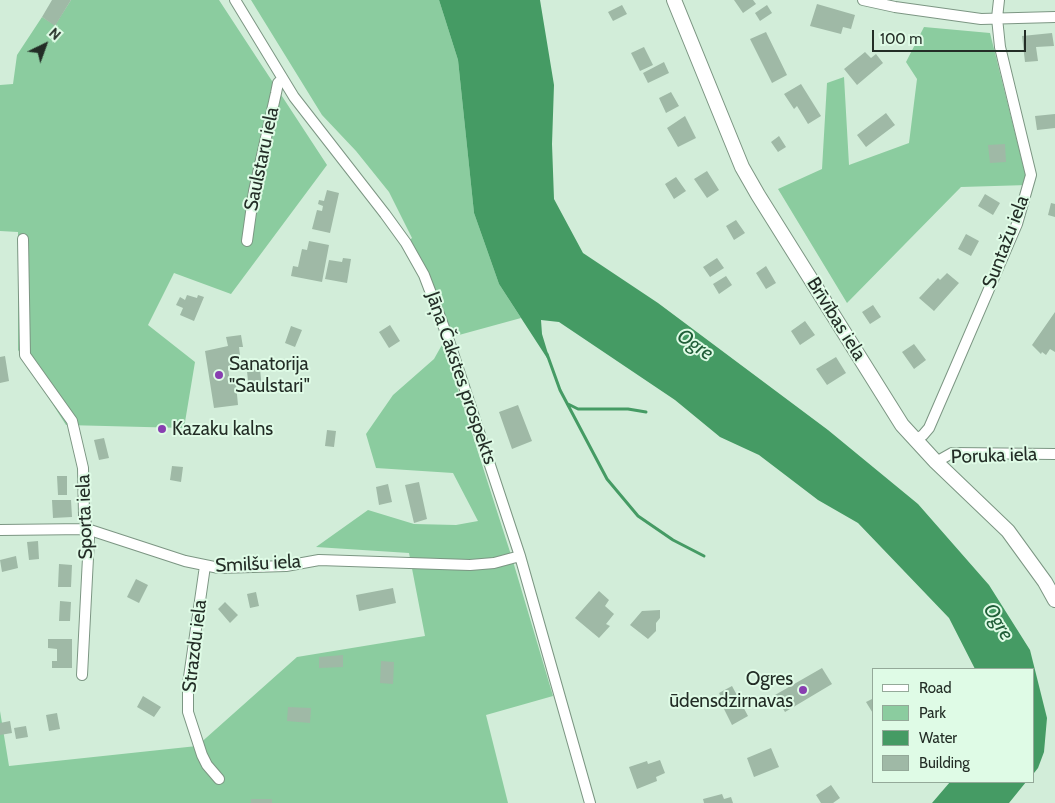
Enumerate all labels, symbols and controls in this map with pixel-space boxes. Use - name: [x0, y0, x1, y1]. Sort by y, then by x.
- north arrow: [20, 20, 70, 70]
- scale bar: [875, 20, 1029, 52]
- text: N: [45, 24, 65, 44]
- text: 100 m: [880, 30, 922, 48]
- street label: Saulstaru iela: [240, 105, 284, 213]
- street label: Suntažu iela: [978, 192, 1034, 292]
- street label: Brīvības iela: [801, 273, 871, 365]
- street label: Jāņa Čakstes prospekts: [421, 289, 501, 467]
- water label: Ogre: [672, 324, 718, 366]
- place label: Sanatorija "Saulstari": [229, 353, 310, 397]
- marker: Sanatorija "Saulstari": [213, 369, 225, 381]
- place label: Kazaku kalns: [172, 418, 273, 440]
- marker: Kazaku kalns: [156, 423, 168, 435]
- street label: Poruka iela: [951, 443, 1037, 469]
- street label: Sporta iela: [72, 474, 98, 560]
- street label: Smilšu iela: [215, 550, 301, 578]
- street label: Strazdu iela: [178, 598, 212, 694]
- water label: Ogre: [978, 599, 1018, 645]
- place label: Ogres ūdensdzirnavas: [669, 668, 793, 712]
- legend: [872, 668, 1035, 783]
- text: Road: [919, 679, 952, 697]
- marker: Ogres ūdensdzirnavas: [797, 684, 809, 696]
- text: Park: [919, 704, 946, 722]
- text: Water: [919, 729, 957, 747]
- text: Building: [919, 754, 970, 772]

